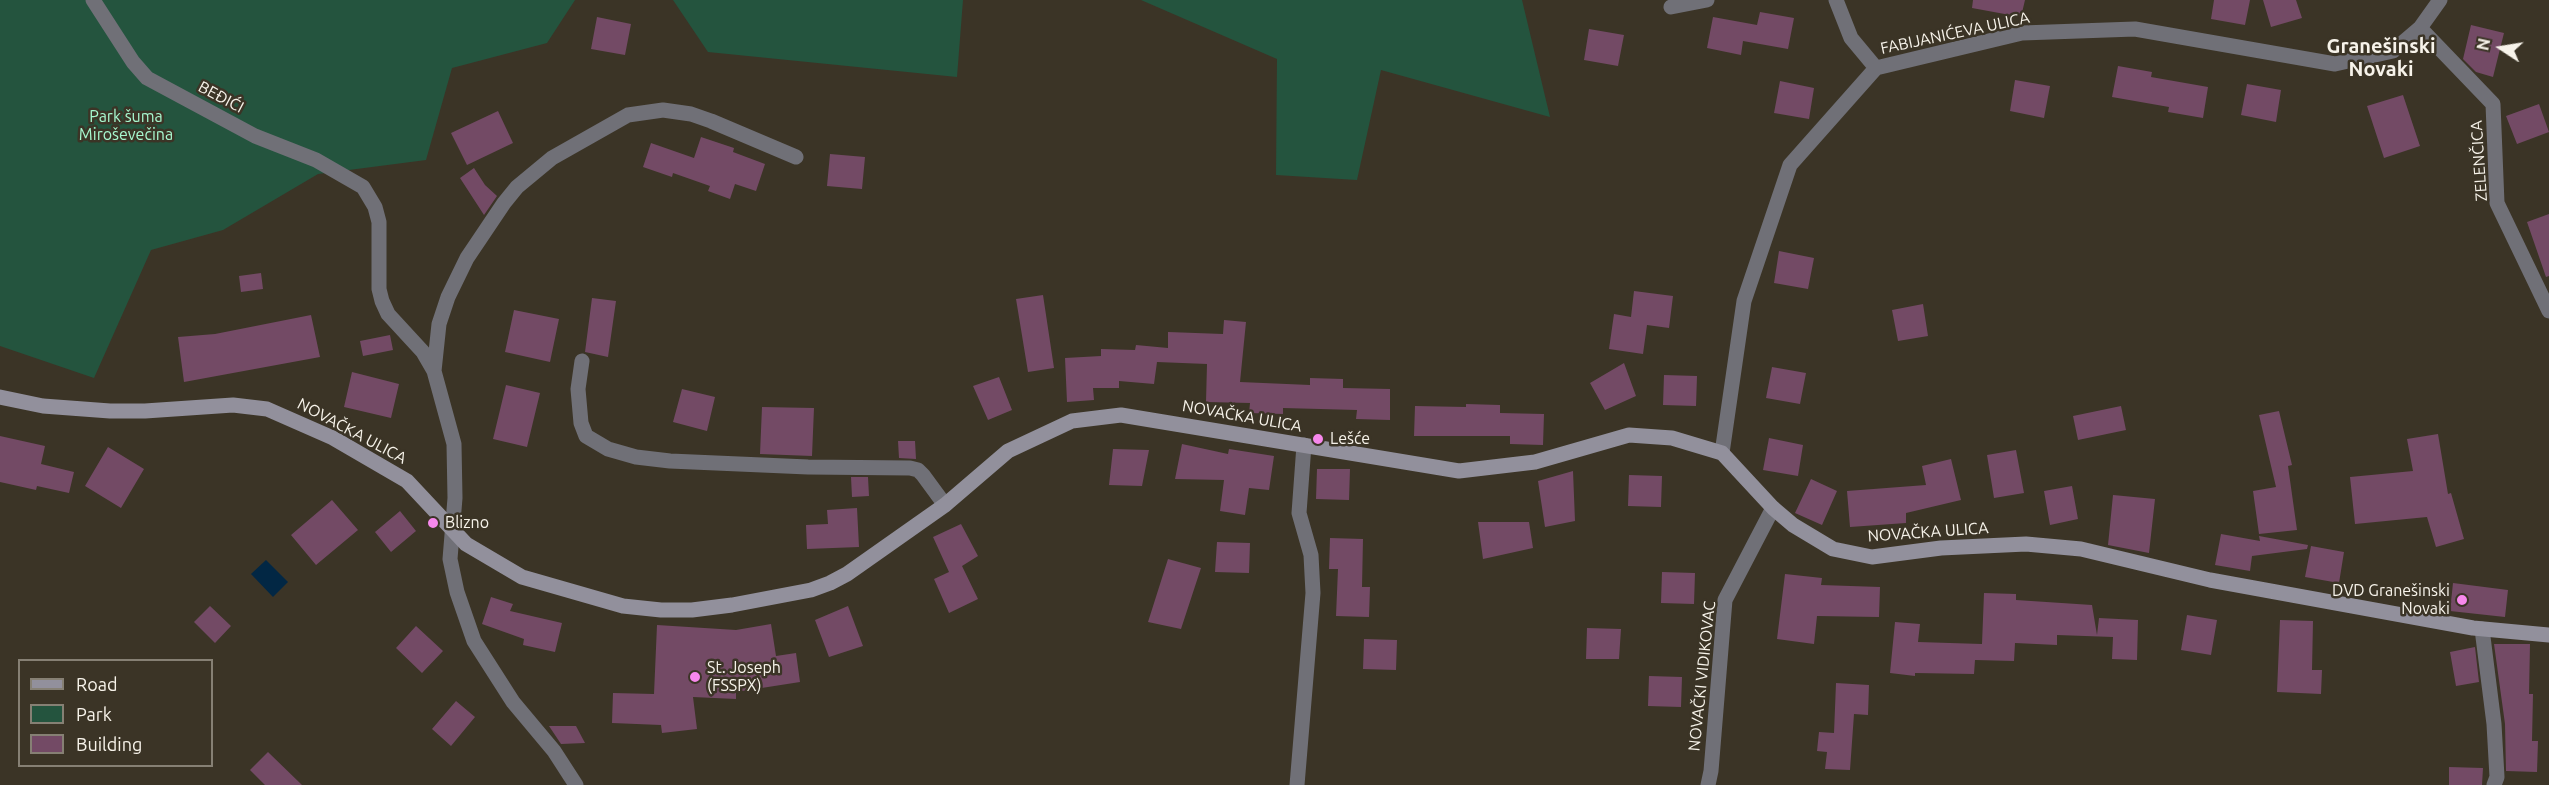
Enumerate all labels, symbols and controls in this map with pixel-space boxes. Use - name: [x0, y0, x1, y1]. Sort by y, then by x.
- street label: FABIJANIĆEVA ULICA: [1879, 8, 2031, 58]
- north arrow: [2471, 18, 2531, 78]
- district label: Granešinski Novaki: [2327, 34, 2435, 81]
- text: N: [2473, 37, 2493, 52]
- street label: BEĐIĆI: [195, 77, 247, 117]
- park label: Park šuma Miroševečina: [79, 107, 173, 145]
- street label: ZELENČICA: [2467, 120, 2491, 202]
- street label: NOVAČKA ULICA: [294, 394, 410, 468]
- street label: NOVAČKA ULICA: [1181, 396, 1303, 436]
- place label: Lešće: [1330, 429, 1370, 449]
- marker: Lešće: [1311, 432, 1325, 446]
- place label: Blizno: [445, 513, 489, 533]
- marker: Blizno: [426, 516, 440, 530]
- street label: NOVAČKA ULICA: [1867, 518, 1989, 546]
- place label: DVD Granešinski Novaki: [2332, 581, 2450, 619]
- marker: DVD Granešinski Novaki: [2455, 593, 2469, 607]
- street label: NOVAČKI VIDIKOVAC: [1685, 600, 1719, 752]
- place label: St. Joseph (FSSPX): [707, 658, 781, 696]
- legend: [18, 659, 213, 767]
- marker: St. Joseph (FSSPX): [688, 670, 702, 684]
- text: Road: [76, 674, 118, 694]
- text: Park: [76, 704, 112, 724]
- text: Building: [76, 734, 142, 754]

